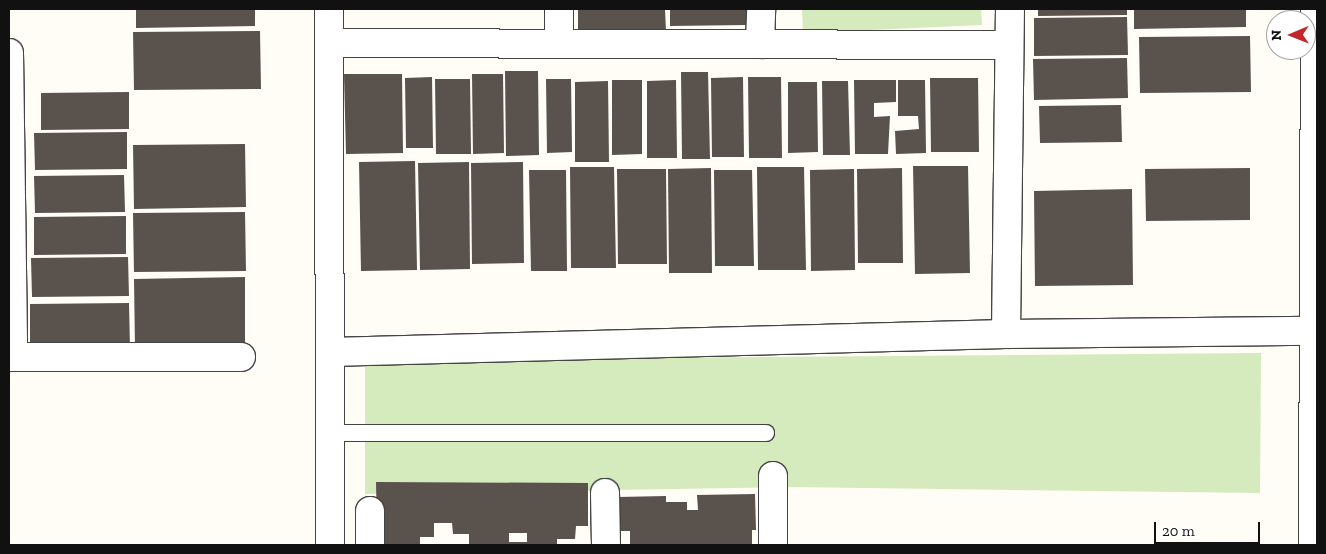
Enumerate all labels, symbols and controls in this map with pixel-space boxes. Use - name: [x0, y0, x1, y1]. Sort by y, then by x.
- north arrow: [1266, 10, 1316, 60]
- text: N: [1268, 30, 1285, 41]
- scale bar: [1156, 512, 1262, 544]
- text: 20 m: [1162, 522, 1195, 540]

